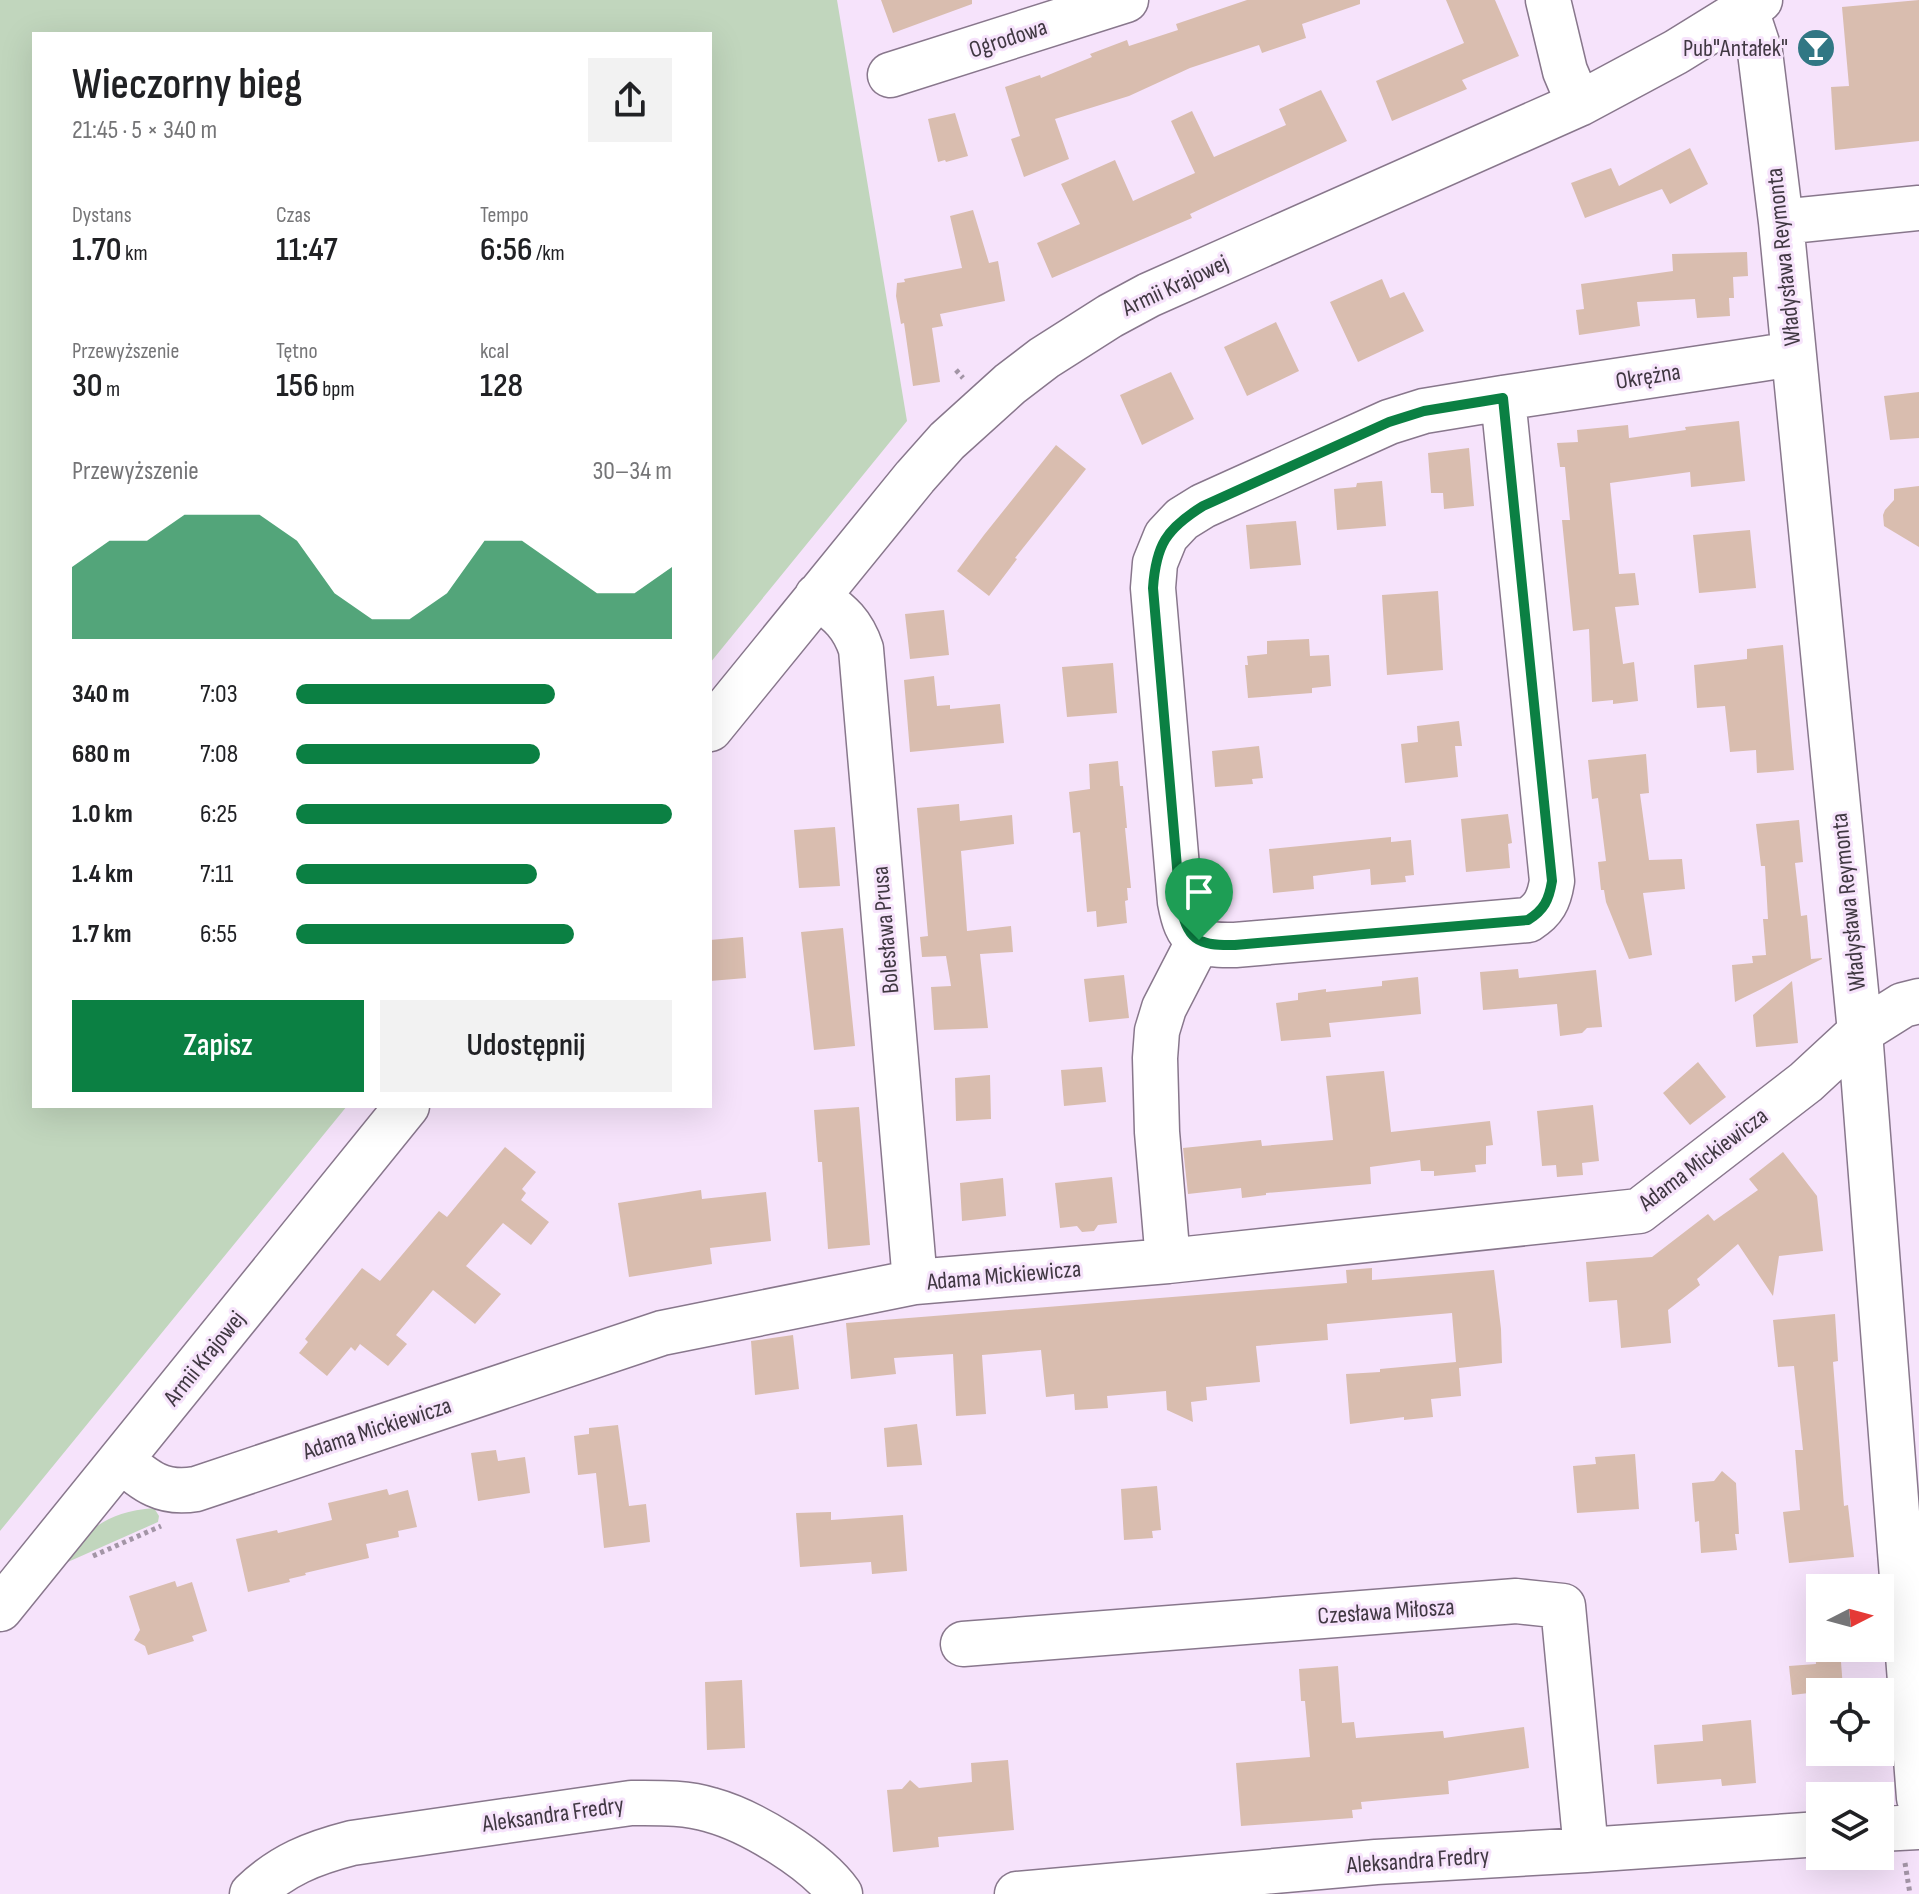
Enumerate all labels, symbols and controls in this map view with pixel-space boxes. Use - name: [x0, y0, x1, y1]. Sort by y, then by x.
- street label: Ogrodowa: [966, 12, 1051, 65]
- bar icon: Pub"Antałek": [1795, 27, 1837, 69]
- place label: Pub"Antałek": [1683, 34, 1788, 63]
- text: Wieczorny bieg: [72, 58, 302, 111]
- button: share: [588, 58, 672, 142]
- text: 21:45 · 5 × 340 m: [72, 115, 217, 146]
- street label: Władysława Reymonta: [1760, 166, 1807, 347]
- text: Dystans: [72, 202, 132, 229]
- text: Czas: [276, 202, 311, 229]
- text: Tempo: [480, 202, 529, 229]
- text: 1.70: [72, 229, 122, 270]
- text: 11:47: [276, 229, 338, 270]
- text: 6:56: [480, 229, 533, 270]
- text: km: [122, 240, 148, 267]
- text: /km: [533, 240, 565, 267]
- street label: Armii Krajowej: [1117, 248, 1233, 323]
- text: Przewyższenie: [72, 338, 179, 365]
- text: Tętno: [276, 338, 318, 365]
- text: kcal: [480, 338, 509, 365]
- street label: Okrężna: [1614, 357, 1683, 396]
- text: 30: [72, 365, 103, 406]
- text: 156: [276, 365, 319, 406]
- text: 128: [480, 365, 523, 406]
- text: m: [103, 376, 120, 403]
- text: bpm: [319, 376, 355, 403]
- text: Przewyższenie: [72, 456, 199, 487]
- text: 30–34 m: [592, 456, 672, 487]
- text: 340 m: [72, 679, 129, 710]
- text: 7:03: [200, 679, 238, 710]
- text: 680 m: [72, 739, 130, 770]
- text: 7:08: [200, 739, 238, 770]
- text: 1.0 km: [72, 799, 133, 830]
- text: 6:25: [200, 799, 237, 830]
- street label: Władysława Reymonta: [1825, 811, 1872, 992]
- pin: [1165, 858, 1233, 940]
- text: 1.4 km: [72, 859, 133, 890]
- text: 7:11: [200, 859, 233, 890]
- street label: Bolesława Prusa: [865, 865, 906, 995]
- icon: arrive: [1177, 870, 1221, 914]
- text: 1.7 km: [72, 919, 131, 950]
- text: 6:55: [200, 919, 237, 950]
- button: Zapisz: [72, 1000, 364, 1092]
- button: Udostępnij: [380, 1000, 672, 1092]
- street label: Adama Mickiewicza: [1632, 1101, 1774, 1218]
- street label: Adama Mickiewicza: [925, 1254, 1082, 1297]
- street label: Armii Krajowej: [157, 1305, 251, 1412]
- street label: Adama Mickiewicza: [298, 1391, 455, 1466]
- north arrow: [1806, 1574, 1894, 1662]
- map controls: [1806, 1574, 1894, 1870]
- street label: Czesława Miłosza: [1317, 1592, 1456, 1631]
- button: locate: [1806, 1678, 1894, 1766]
- button: layers: [1806, 1782, 1894, 1870]
- street label: Aleksandra Fredry: [479, 1790, 626, 1839]
- street label: Aleksandra Fredry: [1345, 1841, 1490, 1880]

